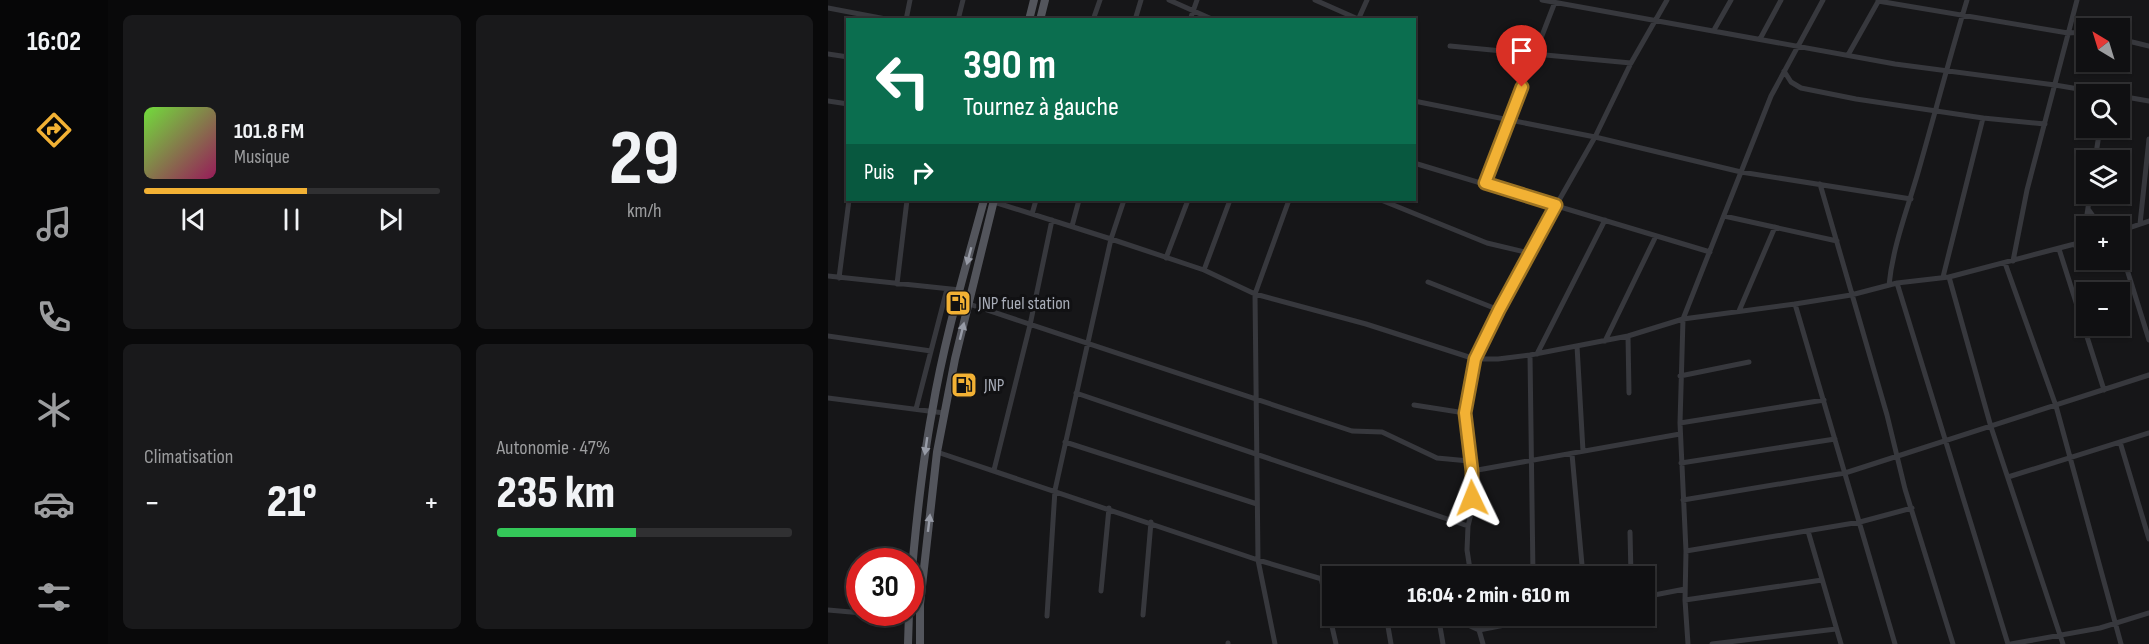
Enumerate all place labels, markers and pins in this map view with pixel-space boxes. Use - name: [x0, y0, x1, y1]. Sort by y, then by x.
- pin: [1496, 25, 1547, 87]
- fuel station icon: JNP fuel station: [943, 288, 973, 318]
- place label: JNP fuel station: [977, 293, 1070, 314]
- fuel station icon: JNP: [949, 370, 979, 400]
- place label: JNP: [983, 375, 1005, 396]

